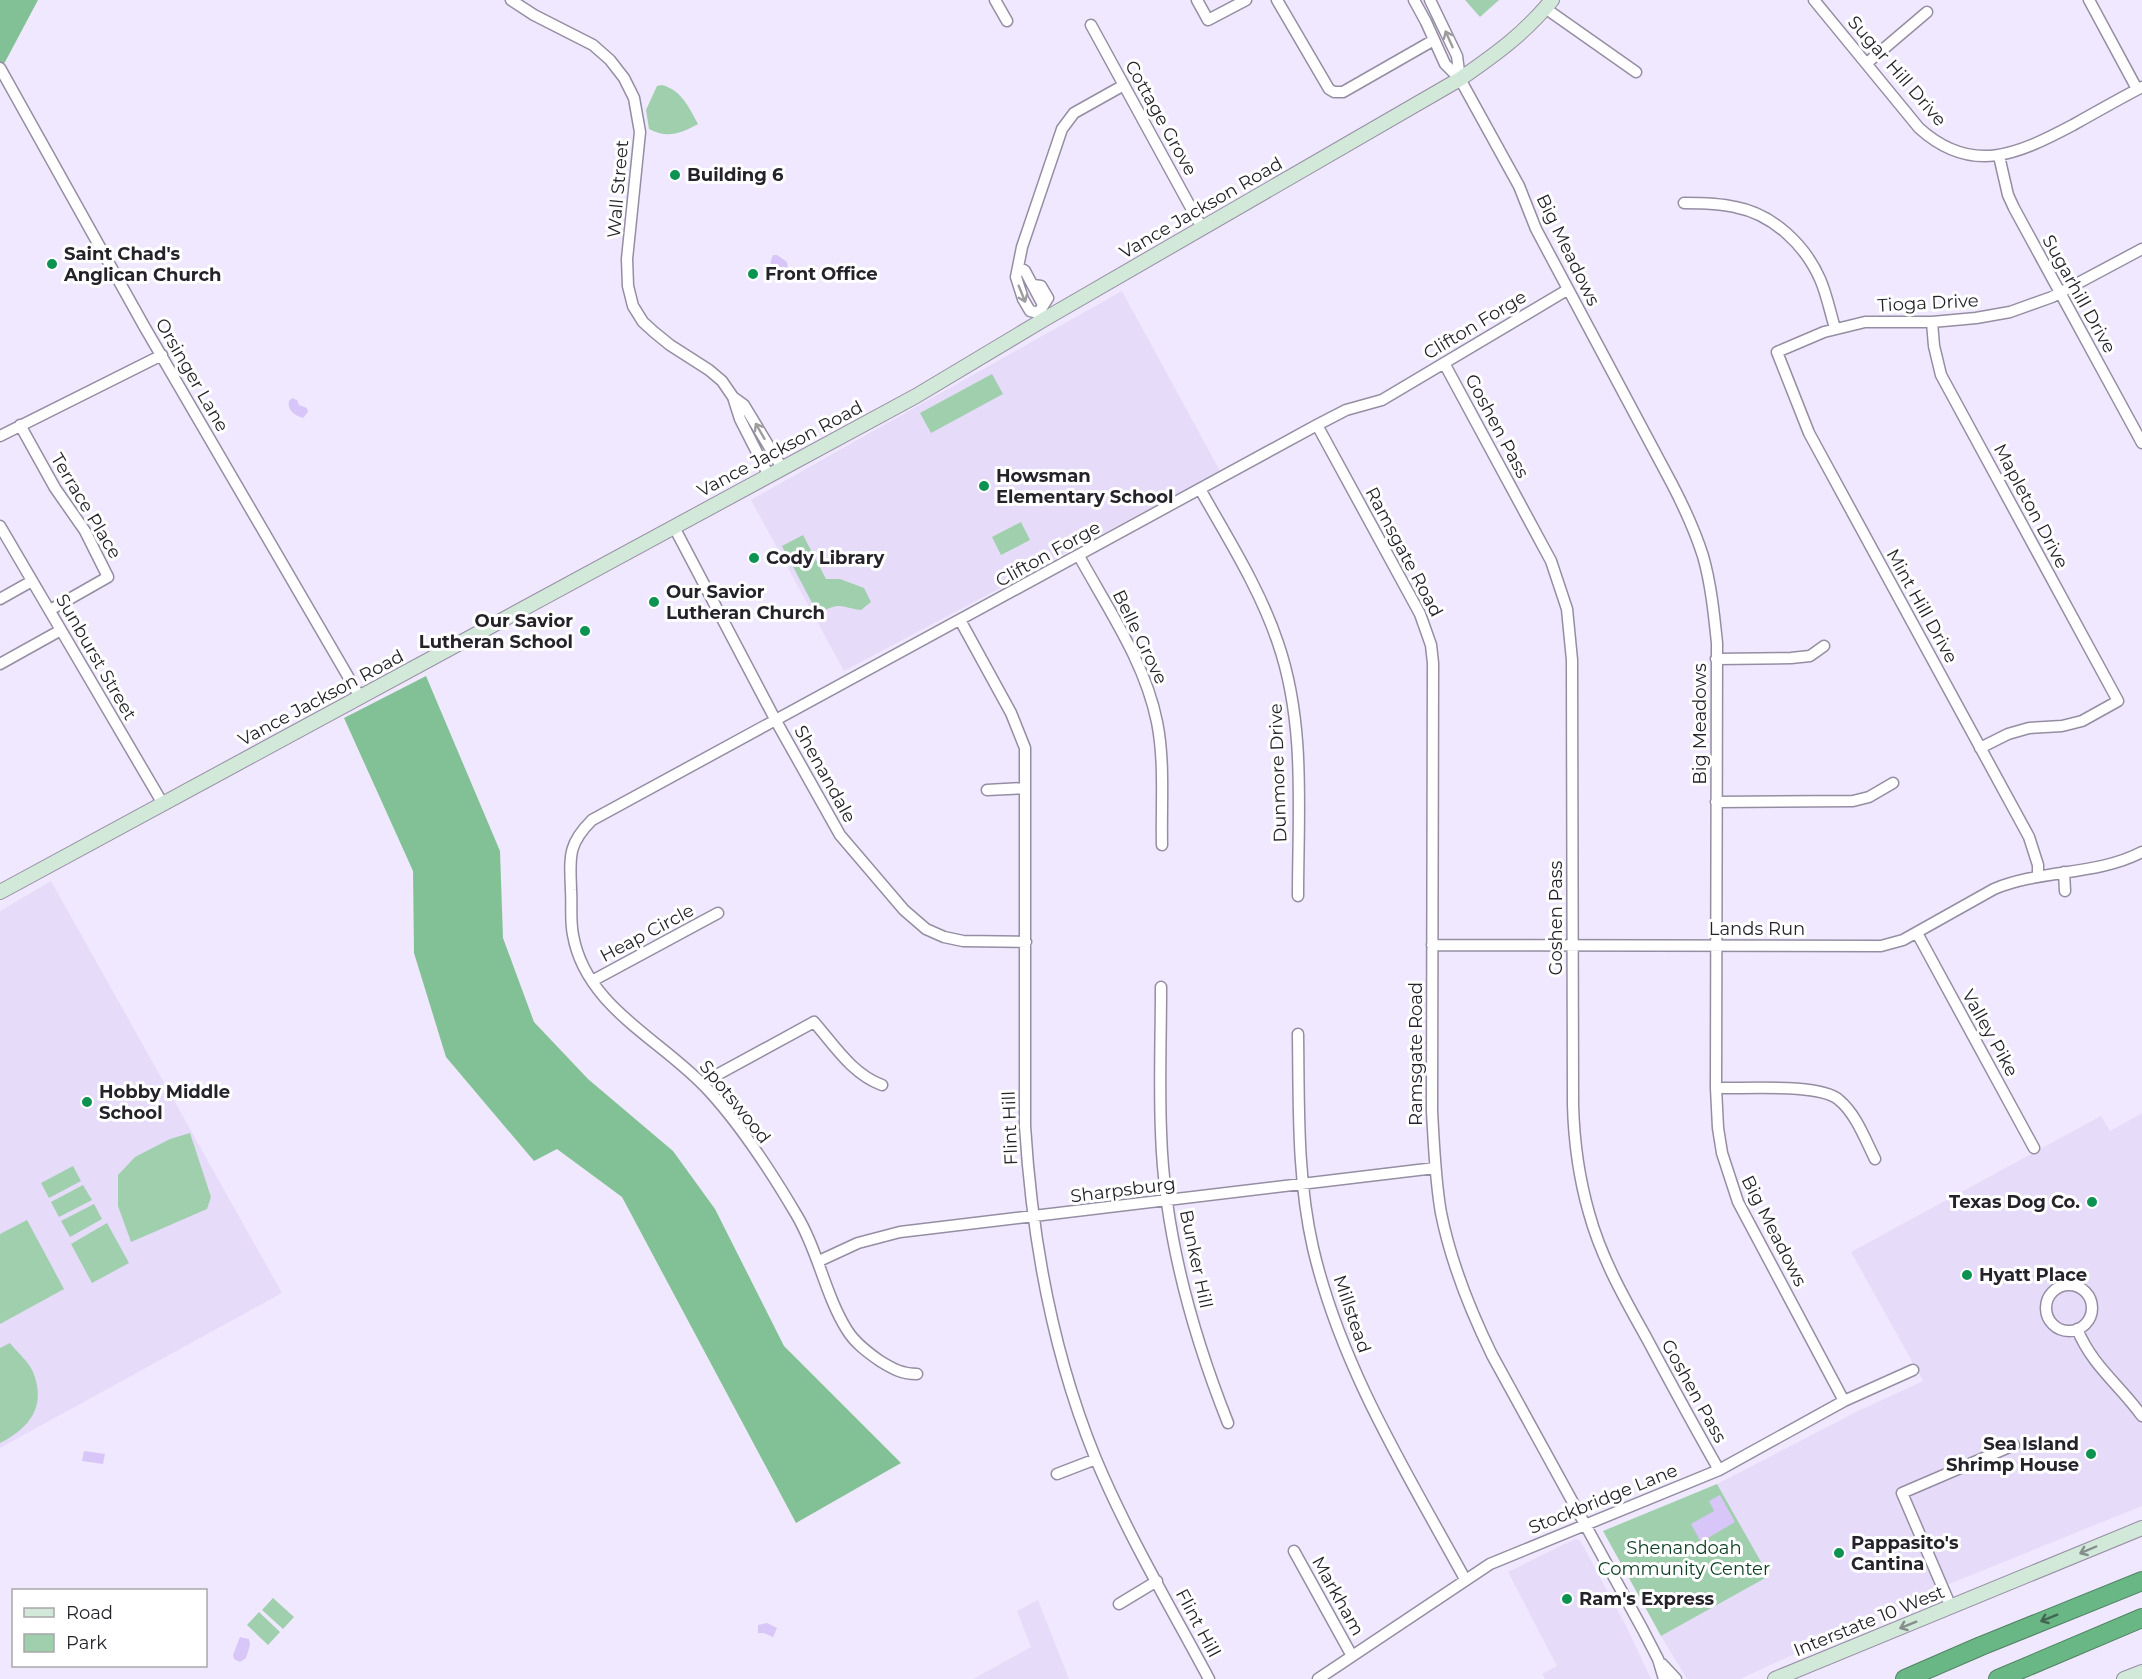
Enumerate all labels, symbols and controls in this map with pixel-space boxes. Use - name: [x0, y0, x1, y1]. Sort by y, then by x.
- street label: Sugar Hill Drive: [1843, 11, 1951, 131]
- one-way arrow: [1443, 30, 1454, 49]
- street label: Cottage Grove: [1120, 56, 1202, 180]
- street label: Wall Street: [603, 139, 633, 239]
- street label: Vance Jackson Road: [1116, 152, 1286, 264]
- place label: Building 6: [687, 164, 784, 186]
- marker: Building 6: [668, 168, 682, 182]
- street label: Big Meadows: [1531, 191, 1605, 310]
- street label: Sugarhill Drive: [2037, 231, 2121, 357]
- place label: Saint Chad's Anglican Church: [63, 243, 221, 286]
- marker: Saint Chad's Anglican Church: [45, 257, 59, 271]
- place label: Front Office: [765, 263, 878, 285]
- marker: Front Office: [746, 267, 760, 281]
- one-way arrow: [1017, 284, 1028, 303]
- street label: Clifton Forge: [1420, 286, 1531, 364]
- street label: Tioga Drive: [1877, 289, 1979, 317]
- street label: Orsinger Lane: [151, 314, 233, 436]
- street label: Goshen Pass: [1460, 370, 1534, 482]
- street label: Vance Jackson Road: [694, 396, 866, 502]
- one-way arrow: [754, 422, 765, 440]
- street label: Mapleton Drive: [1989, 440, 2073, 572]
- street label: Terrace Place: [46, 449, 126, 563]
- place label: Howsman Elementary School: [996, 465, 1173, 508]
- marker: Howsman Elementary School: [977, 479, 991, 493]
- street label: Ramsgate Road: [1360, 483, 1448, 621]
- street label: Clifton Forge: [992, 516, 1104, 592]
- street label: Mint Hill Drive: [1882, 545, 1963, 667]
- place label: Cody Library: [766, 547, 884, 569]
- marker: Cody Library: [747, 551, 761, 565]
- place label: Our Savior Lutheran Church: [666, 581, 825, 624]
- street label: Belle Grove: [1108, 586, 1172, 688]
- street label: Sunburst Street: [51, 590, 141, 724]
- marker: Our Savior Lutheran Church: [647, 595, 661, 609]
- place label: Our Savior Lutheran School: [419, 610, 573, 653]
- marker: Our Savior Lutheran School: [578, 624, 592, 638]
- street label: Vance Jackson Road: [235, 645, 407, 751]
- street label: Big Meadows: [1689, 663, 1711, 785]
- street label: Dunmore Drive: [1265, 703, 1291, 843]
- street label: Shenandale: [789, 722, 861, 826]
- street label: Goshen Pass: [1545, 860, 1567, 975]
- street label: Heap Circle: [596, 899, 698, 967]
- street label: Lands Run: [1709, 918, 1805, 940]
- street label: Ramsgate Road: [1405, 982, 1427, 1126]
- street label: Valley Pike: [1957, 986, 2023, 1080]
- street label: Spotswood: [695, 1056, 775, 1148]
- place label: Hobby Middle School: [99, 1081, 230, 1124]
- street label: Flint Hill: [998, 1090, 1022, 1166]
- marker: Hobby Middle School: [80, 1095, 94, 1109]
- street label: Big Meadows: [1737, 1172, 1811, 1290]
- street label: Sharpsburg: [1069, 1173, 1177, 1207]
- place label: Texas Dog Co.: [1949, 1191, 2080, 1213]
- marker: Texas Dog Co.: [2085, 1195, 2099, 1209]
- street label: Bunker Hill: [1175, 1208, 1217, 1310]
- place label: Hyatt Place: [1979, 1264, 2087, 1286]
- marker: Hyatt Place: [1960, 1268, 1974, 1282]
- street label: Millstead: [1328, 1272, 1376, 1356]
- street label: Goshen Pass: [1657, 1335, 1732, 1447]
- place label: Sea Island Shrimp House: [1946, 1433, 2079, 1476]
- marker: Sea Island Shrimp House: [2084, 1447, 2098, 1461]
- street label: Stockbridge Lane: [1525, 1459, 1681, 1539]
- place label: Pappasito's Cantina: [1851, 1532, 1959, 1575]
- park label: Shenandoah Community Center: [1598, 1537, 1770, 1580]
- one-way arrow: [2079, 1545, 2098, 1556]
- marker: Pappasito's Cantina: [1832, 1546, 1846, 1560]
- street label: Markham: [1307, 1552, 1369, 1640]
- street label: Interstate 10 West: [1790, 1581, 1948, 1661]
- street label: Flint Hill: [1171, 1585, 1225, 1661]
- place label: Ram's Express: [1579, 1588, 1715, 1610]
- legend: [12, 1589, 207, 1667]
- marker: Ram's Express: [1560, 1592, 1574, 1606]
- text: Road: [66, 1602, 113, 1624]
- one-way arrow: [2040, 1613, 2059, 1624]
- one-way arrow: [1899, 1620, 1918, 1631]
- text: Park: [66, 1632, 107, 1654]

